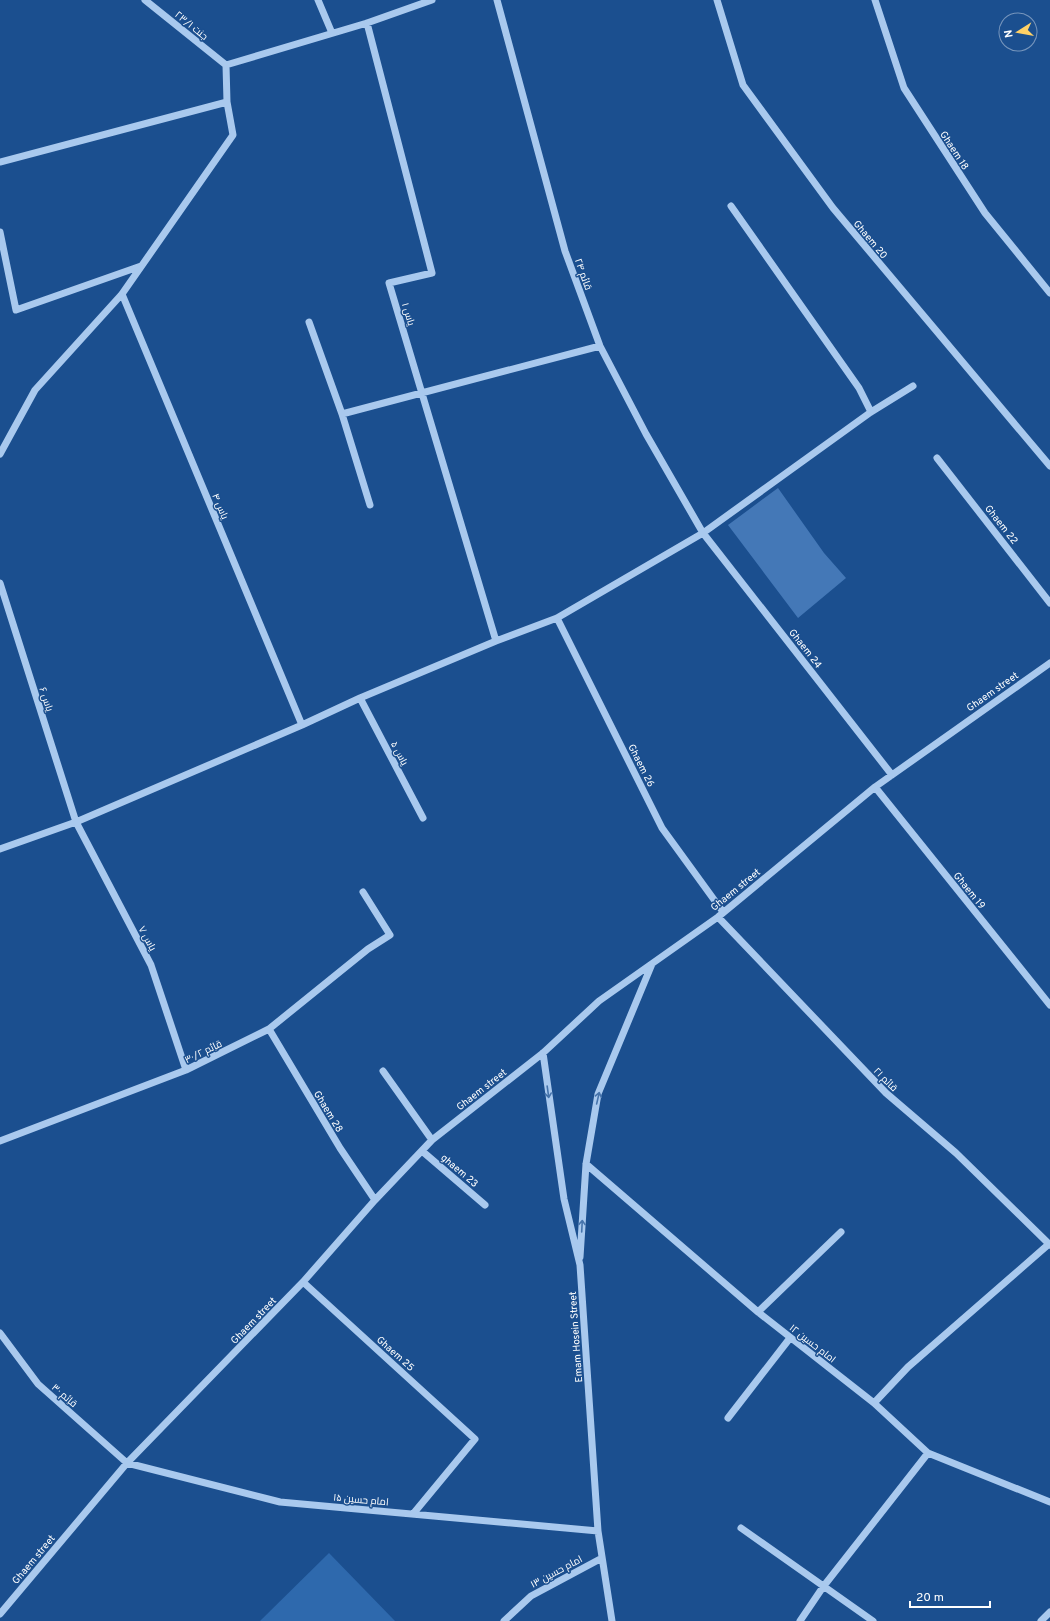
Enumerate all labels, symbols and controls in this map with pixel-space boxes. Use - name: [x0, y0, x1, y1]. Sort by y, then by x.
- street label: جنت ۲۳/۱: [172, 9, 210, 44]
- north arrow: [998, 12, 1038, 52]
- text: N: [1002, 29, 1017, 39]
- street label: Ghaem 18: [936, 129, 971, 173]
- street label: Ghaem 20: [850, 218, 890, 262]
- street label: قائم ۲۴: [571, 257, 594, 292]
- street label: یاس ۱: [398, 301, 417, 328]
- street label: یاس ۴: [208, 492, 231, 522]
- street label: Ghaem 22: [981, 503, 1020, 547]
- street label: Ghaem 24: [785, 627, 824, 671]
- street label: Ghaem street: [964, 669, 1022, 715]
- street label: یاس ۶: [36, 686, 56, 714]
- street label: یاس ۵: [387, 739, 411, 768]
- street label: Ghaem 26: [624, 742, 657, 789]
- street label: Ghaem street: [708, 866, 764, 914]
- street label: Ghaem 19: [950, 870, 988, 912]
- street label: یاس ۷: [135, 924, 159, 954]
- street label: قاِئم ۳۰/۲: [183, 1038, 225, 1067]
- street label: قائم ۲۱: [870, 1065, 900, 1095]
- street label: Ghaem street: [454, 1066, 510, 1114]
- one-way arrow: [544, 1085, 552, 1098]
- street label: Ghaem 28: [310, 1088, 345, 1135]
- one-way arrow: [595, 1091, 602, 1104]
- street label: ghaem 23: [438, 1152, 481, 1191]
- one-way arrow: [579, 1220, 586, 1233]
- street label: Emam Hosein Street: [567, 1291, 586, 1383]
- street label: Ghaem street: [228, 1295, 280, 1347]
- street label: امام حسین ۱۲: [786, 1322, 838, 1366]
- street label: Ghaem 25: [373, 1334, 417, 1375]
- street label: قاِئم ۳۰: [48, 1381, 80, 1411]
- street label: امام حسین ۱۵: [333, 1492, 389, 1509]
- street label: Ghaem street: [10, 1532, 59, 1587]
- street label: امام حسین ۱۳: [529, 1553, 585, 1591]
- scale bar: [910, 1583, 990, 1609]
- text: 20 m: [916, 1590, 944, 1606]

